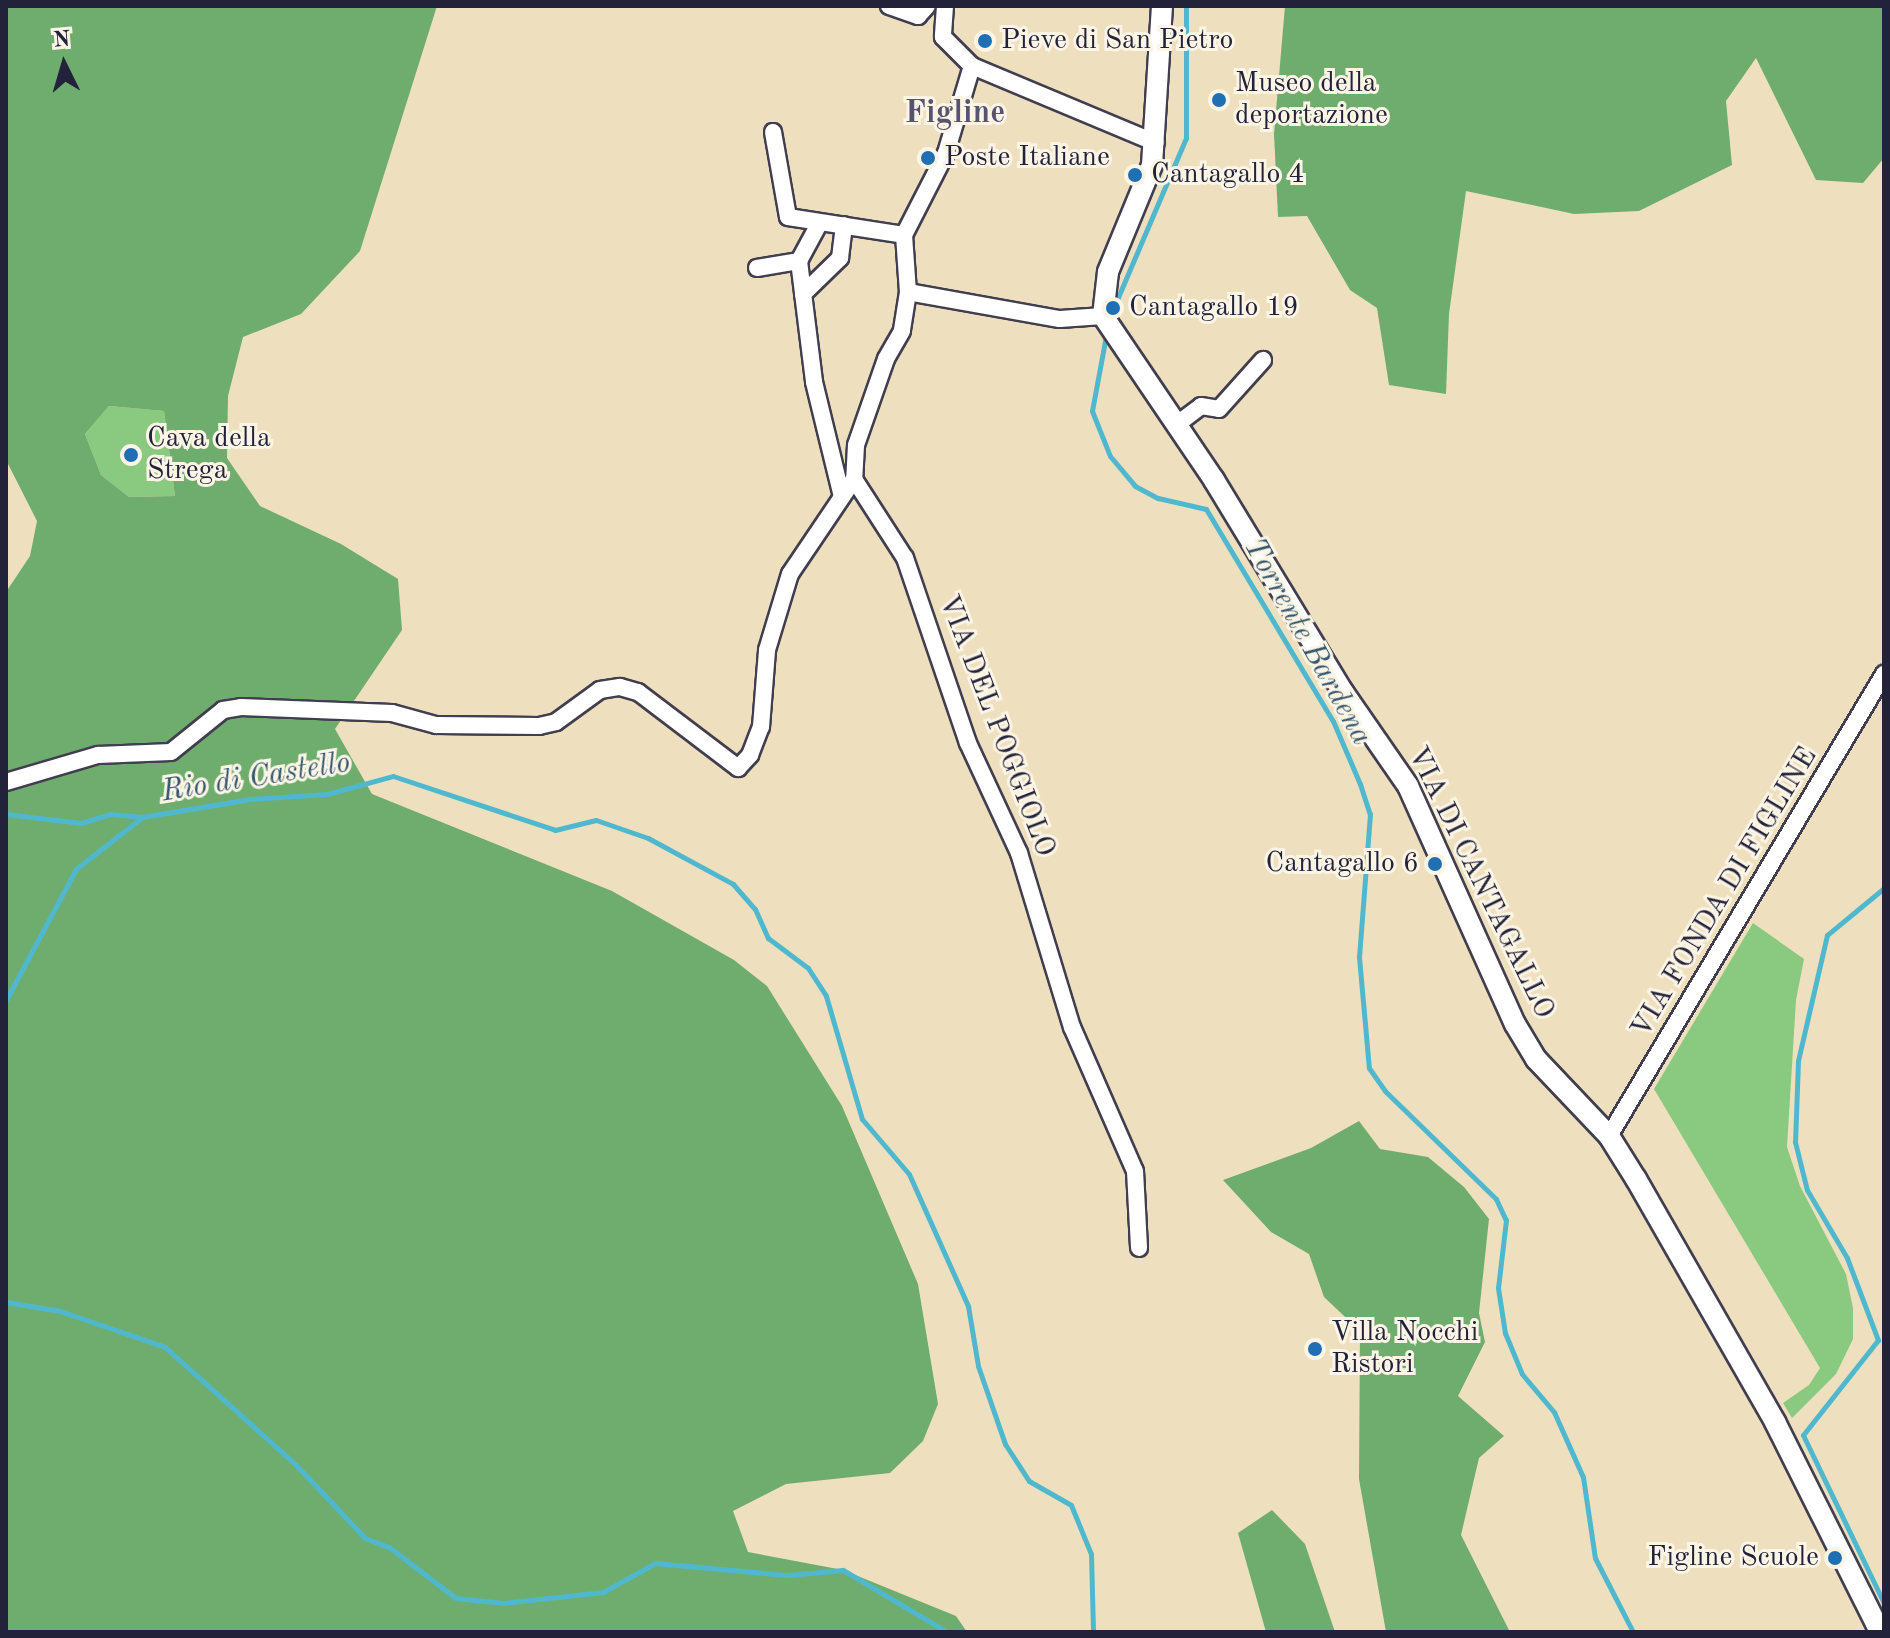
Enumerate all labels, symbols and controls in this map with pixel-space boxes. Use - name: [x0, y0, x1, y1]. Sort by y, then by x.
- north arrow: [24, 24, 104, 104]
- place label: Pieve di San Pietro: [1001, 24, 1234, 58]
- text: N: [53, 28, 71, 52]
- marker: Pieve di San Pietro: [976, 32, 994, 50]
- place label: Museo della deportazione: [1235, 67, 1388, 133]
- marker: Museo della deportazione: [1210, 91, 1228, 109]
- district label: Figline: [905, 95, 1005, 133]
- place label: Poste Italiane: [944, 141, 1110, 175]
- marker: Poste Italiane: [919, 149, 937, 167]
- place label: Cantagallo 4: [1151, 158, 1304, 192]
- marker: Cantagallo 4: [1126, 166, 1144, 184]
- place label: Cantagallo 19: [1129, 291, 1299, 325]
- marker: Cantagallo 19: [1104, 299, 1122, 317]
- place label: Cava della Strega: [147, 422, 271, 488]
- marker: Cava della Strega: [122, 446, 140, 464]
- water label: Torrente Bardena: [1235, 532, 1379, 752]
- street label: VIA DEL POGGIOLO: [931, 590, 1061, 862]
- street label: VIA DI CANTAGALLO: [1399, 742, 1561, 1024]
- street label: VIA FONDA DI FIGLINE: [1625, 742, 1825, 1044]
- water label: Rio di Castello: [159, 745, 353, 811]
- place label: Cantagallo 6: [1266, 847, 1419, 881]
- marker: Cantagallo 6: [1426, 855, 1444, 873]
- place label: Villa Nocchi Ristori: [1331, 1316, 1478, 1382]
- marker: Villa Nocchi Ristori: [1306, 1340, 1324, 1358]
- place label: Figline Scuole: [1648, 1541, 1819, 1575]
- marker: Figline Scuole: [1826, 1549, 1844, 1567]

